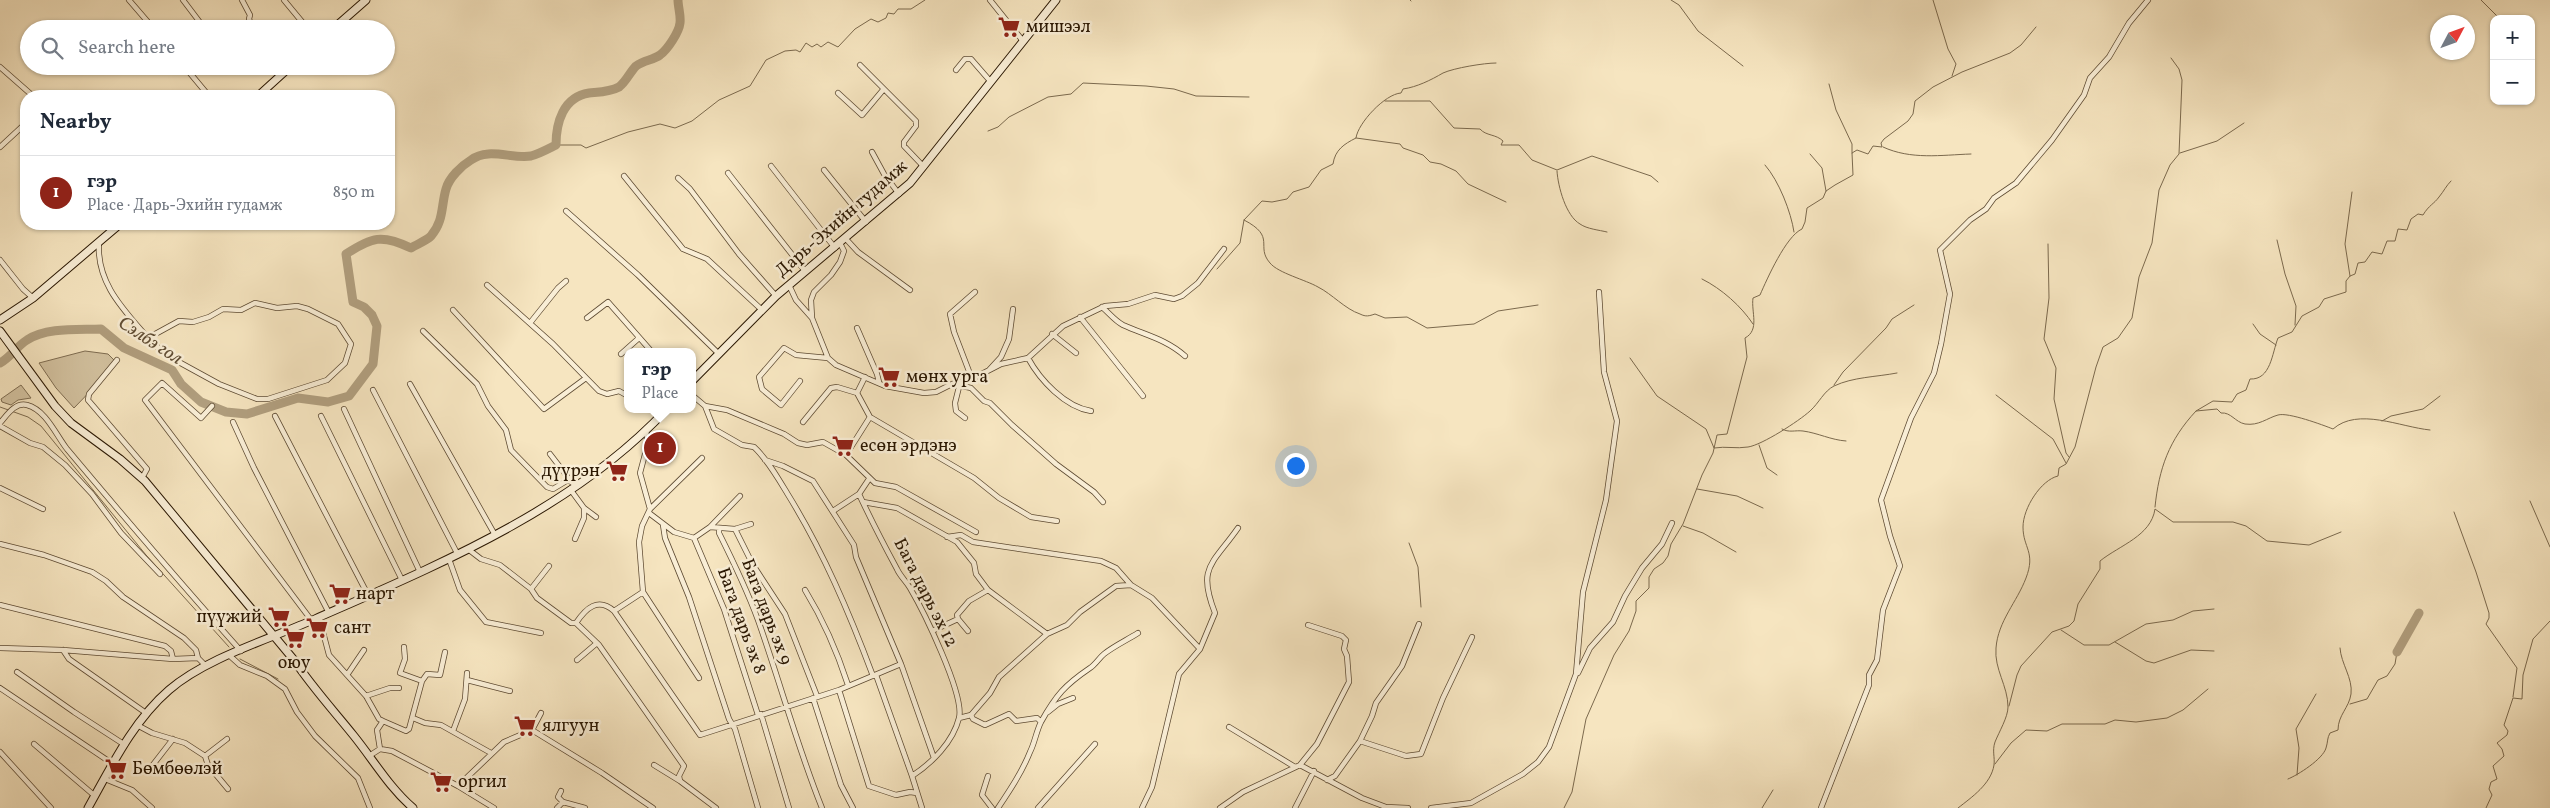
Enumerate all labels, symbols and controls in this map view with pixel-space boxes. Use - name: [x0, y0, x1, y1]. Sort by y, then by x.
- supermarket icon: мишээл: [996, 14, 1022, 40]
- place label: мишээл: [1026, 15, 1091, 40]
- north arrow: [2430, 15, 2475, 60]
- map controls: [2490, 15, 2535, 105]
- button: +: [2490, 15, 2535, 60]
- search box: [20, 20, 395, 75]
- icon: search: [38, 34, 66, 62]
- text: Search here: [78, 35, 175, 61]
- button: −: [2490, 60, 2535, 105]
- text: Nearby: [40, 108, 111, 137]
- street label: Дарь-Эхийн гудамж: [770, 155, 914, 283]
- text: гэр: [87, 169, 117, 195]
- text: 1: [53, 182, 59, 204]
- text: 850 m: [333, 182, 375, 204]
- text: Place · Дарь-Эхийн гудамж: [87, 195, 283, 217]
- water label: Сэлбэ гол: [113, 310, 187, 372]
- popup: [624, 348, 696, 413]
- text: гэр: [642, 357, 672, 383]
- supermarket icon: мөнх урга: [876, 364, 902, 390]
- place label: мөнх урга: [906, 365, 988, 390]
- text: Place: [642, 383, 678, 405]
- pin: 1: [644, 429, 676, 467]
- supermarket icon: есөн эрдэнэ: [830, 433, 856, 459]
- place label: есөн эрдэнэ: [860, 434, 957, 459]
- your location: [1283, 453, 1309, 479]
- supermarket icon: дүүрэн: [604, 458, 630, 484]
- place label: дүүрэн: [542, 459, 600, 484]
- street label: Бага дарь эх 12: [887, 534, 963, 652]
- street label: Бага дарь эх 9: [734, 555, 798, 669]
- street label: Бага дарь эх 8: [710, 564, 772, 678]
- supermarket icon: нарт: [327, 581, 353, 607]
- place label: нарт: [356, 582, 395, 607]
- supermarket icon: пүүжий: [266, 604, 292, 630]
- place label: пүүжий: [196, 605, 262, 630]
- supermarket icon: сант: [304, 615, 330, 641]
- place label: сант: [334, 616, 371, 641]
- supermarket icon: оюу: [281, 625, 307, 651]
- place label: оюу: [278, 651, 311, 676]
- supermarket icon: ялгуун: [512, 713, 538, 739]
- place label: ялгуун: [542, 714, 600, 739]
- supermarket icon: Бөмбөөлэй: [103, 756, 129, 782]
- place label: Бөмбөөлэй: [132, 757, 222, 782]
- supermarket icon: оргил: [428, 769, 454, 795]
- place label: оргил: [458, 770, 507, 795]

